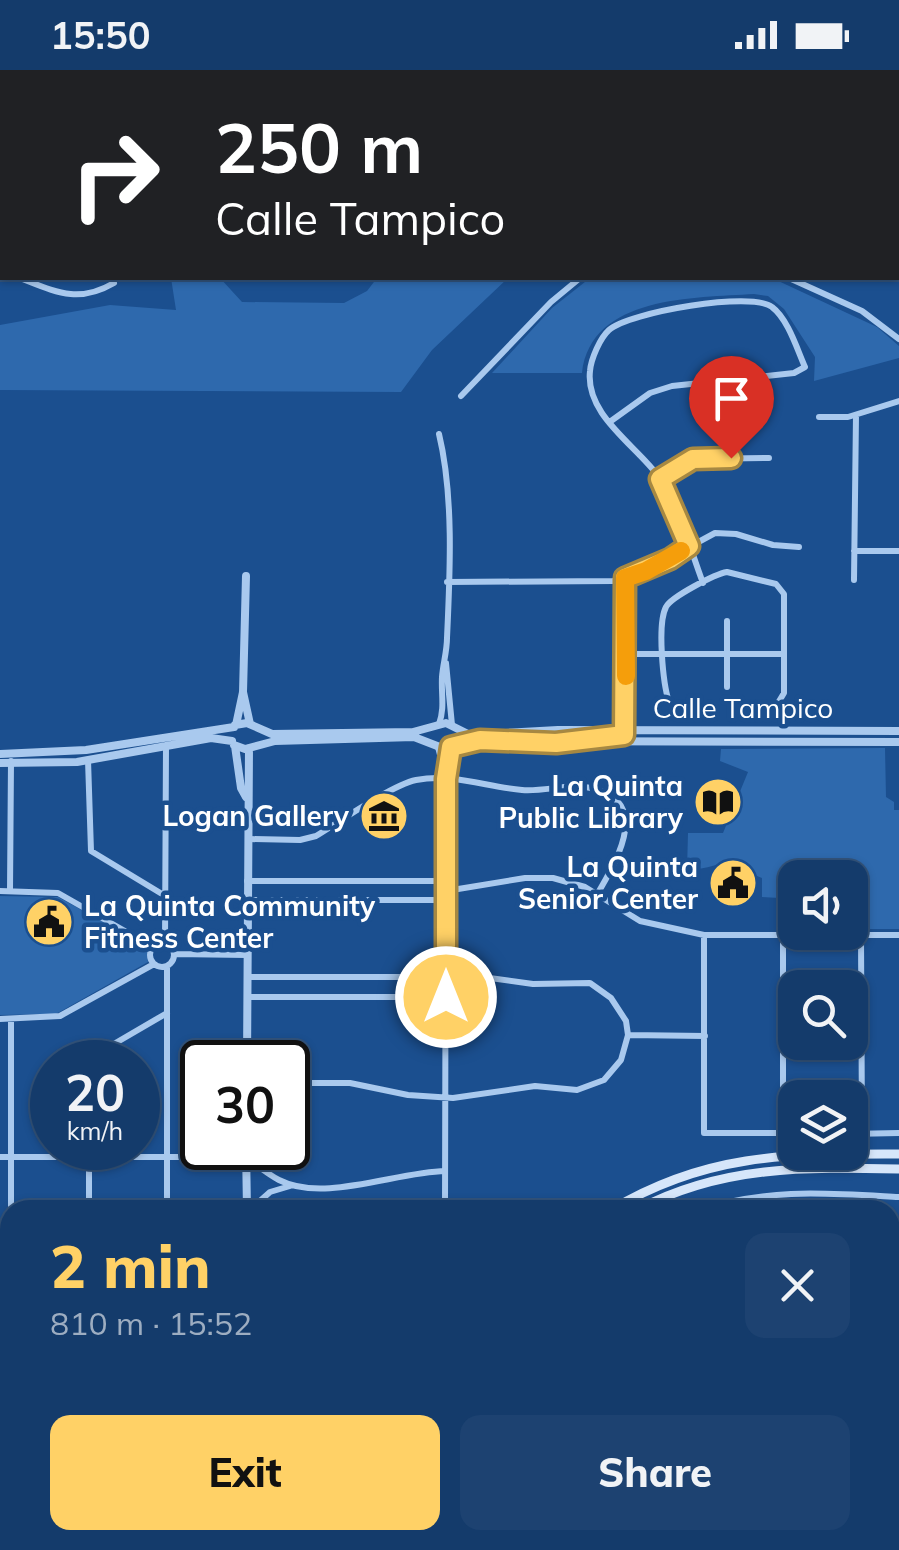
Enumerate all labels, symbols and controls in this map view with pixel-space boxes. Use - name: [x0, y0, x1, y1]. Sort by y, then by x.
- text: 15:50: [50, 11, 151, 59]
- text: 250 m: [215, 103, 423, 191]
- icon: right: [50, 110, 180, 240]
- text: Calle Tampico: [215, 190, 505, 246]
- pin: [689, 356, 774, 459]
- icon: arrive: [704, 371, 759, 426]
- street label: Calle Tampico: [653, 690, 833, 725]
- place label: La Quinta Public Library: [499, 768, 684, 835]
- library icon: La Quinta Public Library: [692, 776, 744, 828]
- museum icon: Logan Gallery: [358, 790, 410, 842]
- place label: Logan Gallery: [162, 798, 350, 833]
- place label: La Quinta Senior Center: [518, 849, 698, 916]
- public building icon: La Quinta Senior Center: [707, 857, 759, 909]
- map controls: [778, 860, 868, 1170]
- button: sound: [778, 860, 868, 950]
- place label: La Quinta Community Fitness Center: [84, 888, 376, 955]
- public building icon: La Quinta Community Fitness Center: [23, 896, 75, 948]
- position arrow: [394, 945, 498, 1049]
- button: search: [778, 970, 868, 1060]
- speed limit sign: 30: [180, 1040, 310, 1170]
- text: 20: [65, 1061, 125, 1124]
- button: layers: [778, 1080, 868, 1170]
- text: km/h: [67, 1115, 123, 1146]
- text: 2 min: [50, 1228, 211, 1303]
- button: close: [745, 1233, 850, 1338]
- text: 810 m · 15:52: [50, 1303, 252, 1343]
- button: Exit: [50, 1415, 440, 1530]
- button: Share: [460, 1415, 850, 1530]

